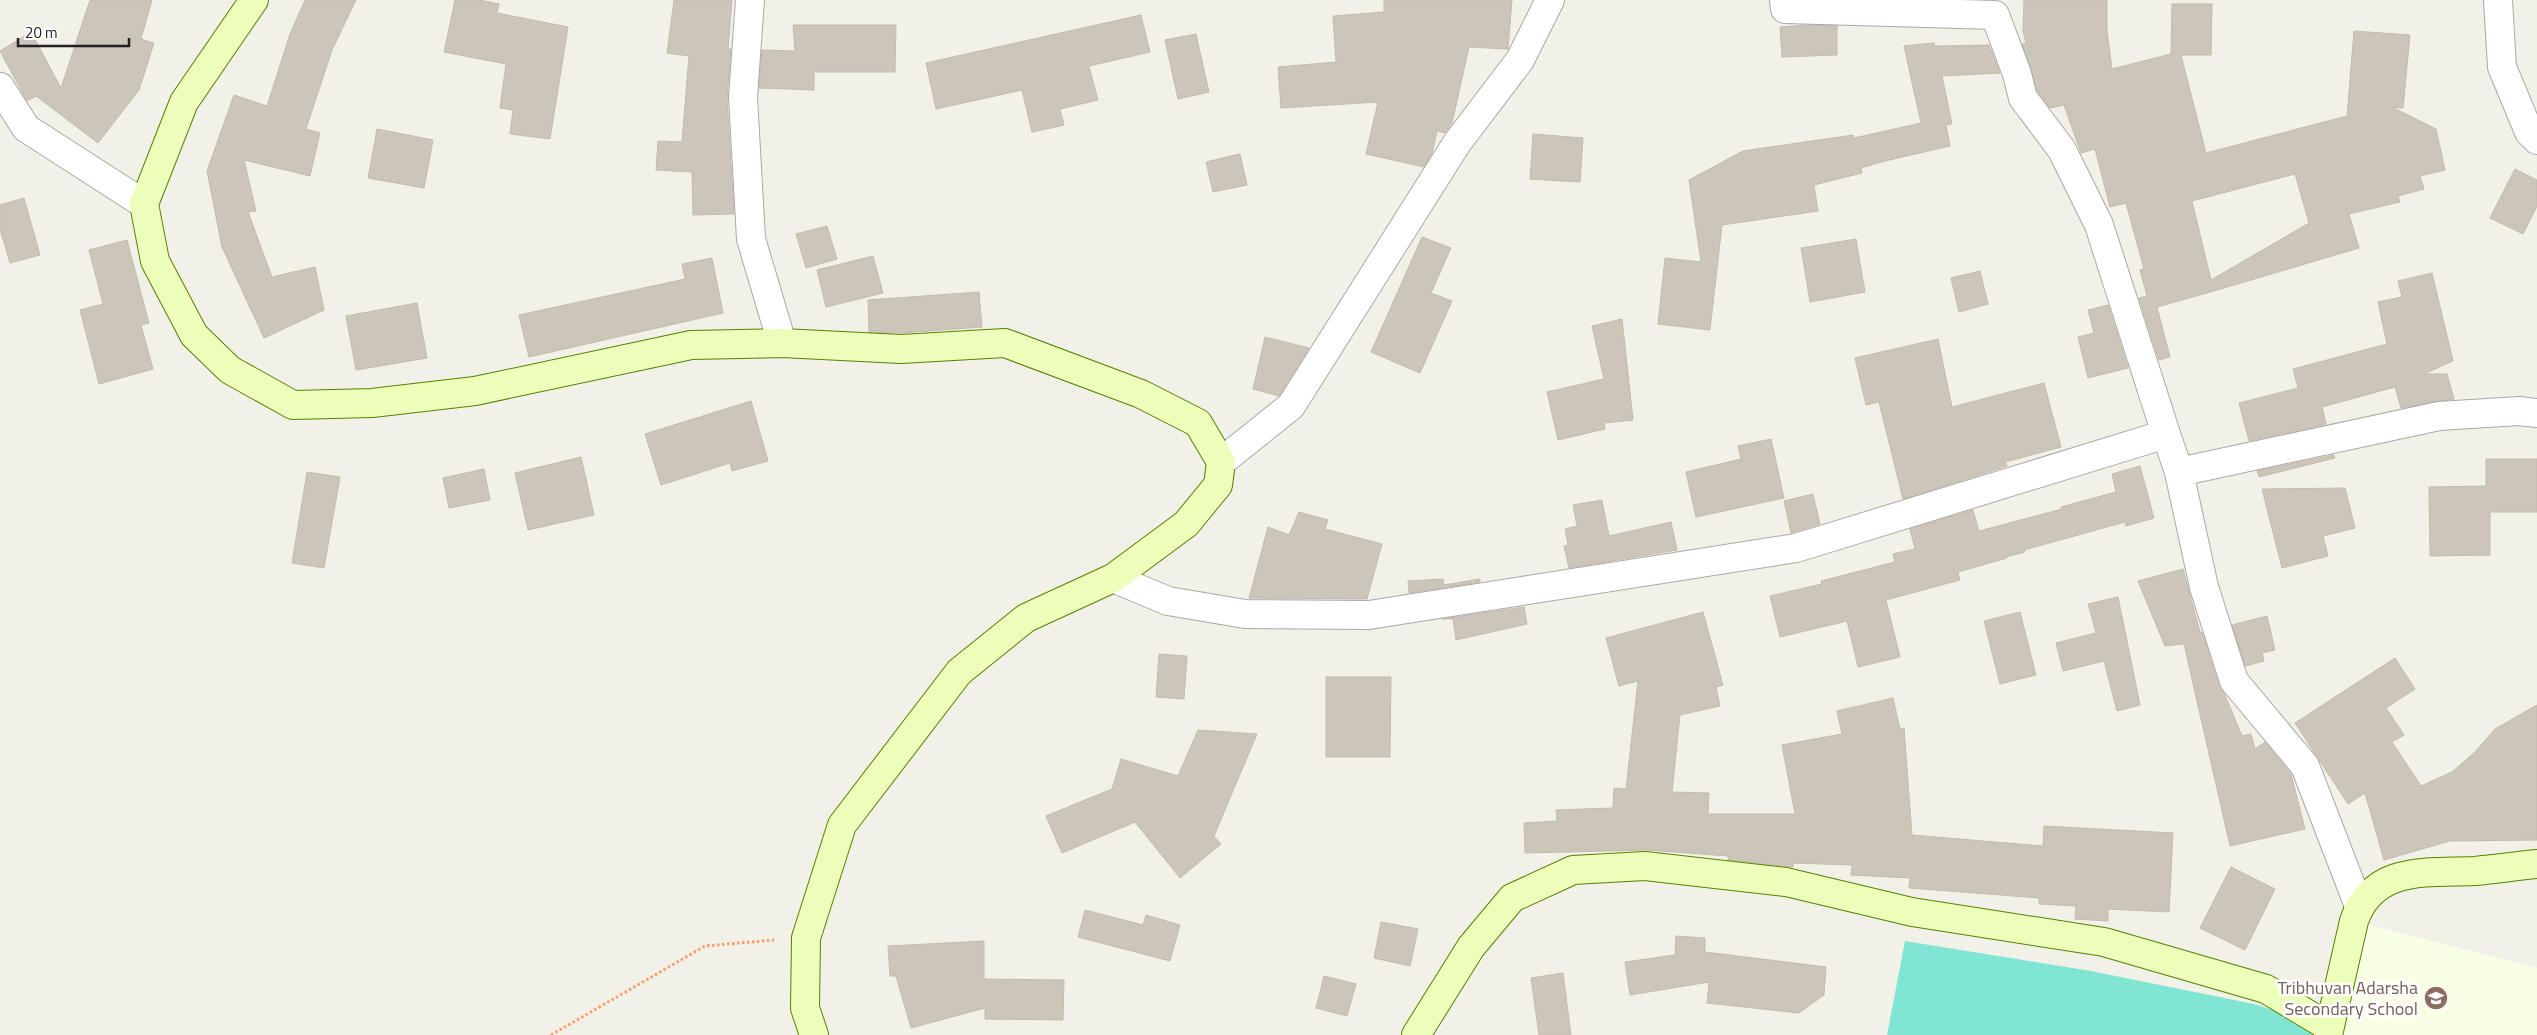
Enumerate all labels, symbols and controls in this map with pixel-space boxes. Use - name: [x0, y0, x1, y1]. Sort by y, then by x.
- scale bar: [18, 15, 129, 47]
- text: 20 m: [25, 21, 58, 44]
- place label: Tribhuvan Adarsha Secondary School: [2278, 974, 2418, 1022]
- school or university icon: Tribhuvan Adarsha Secondary School: [2423, 985, 2449, 1011]

